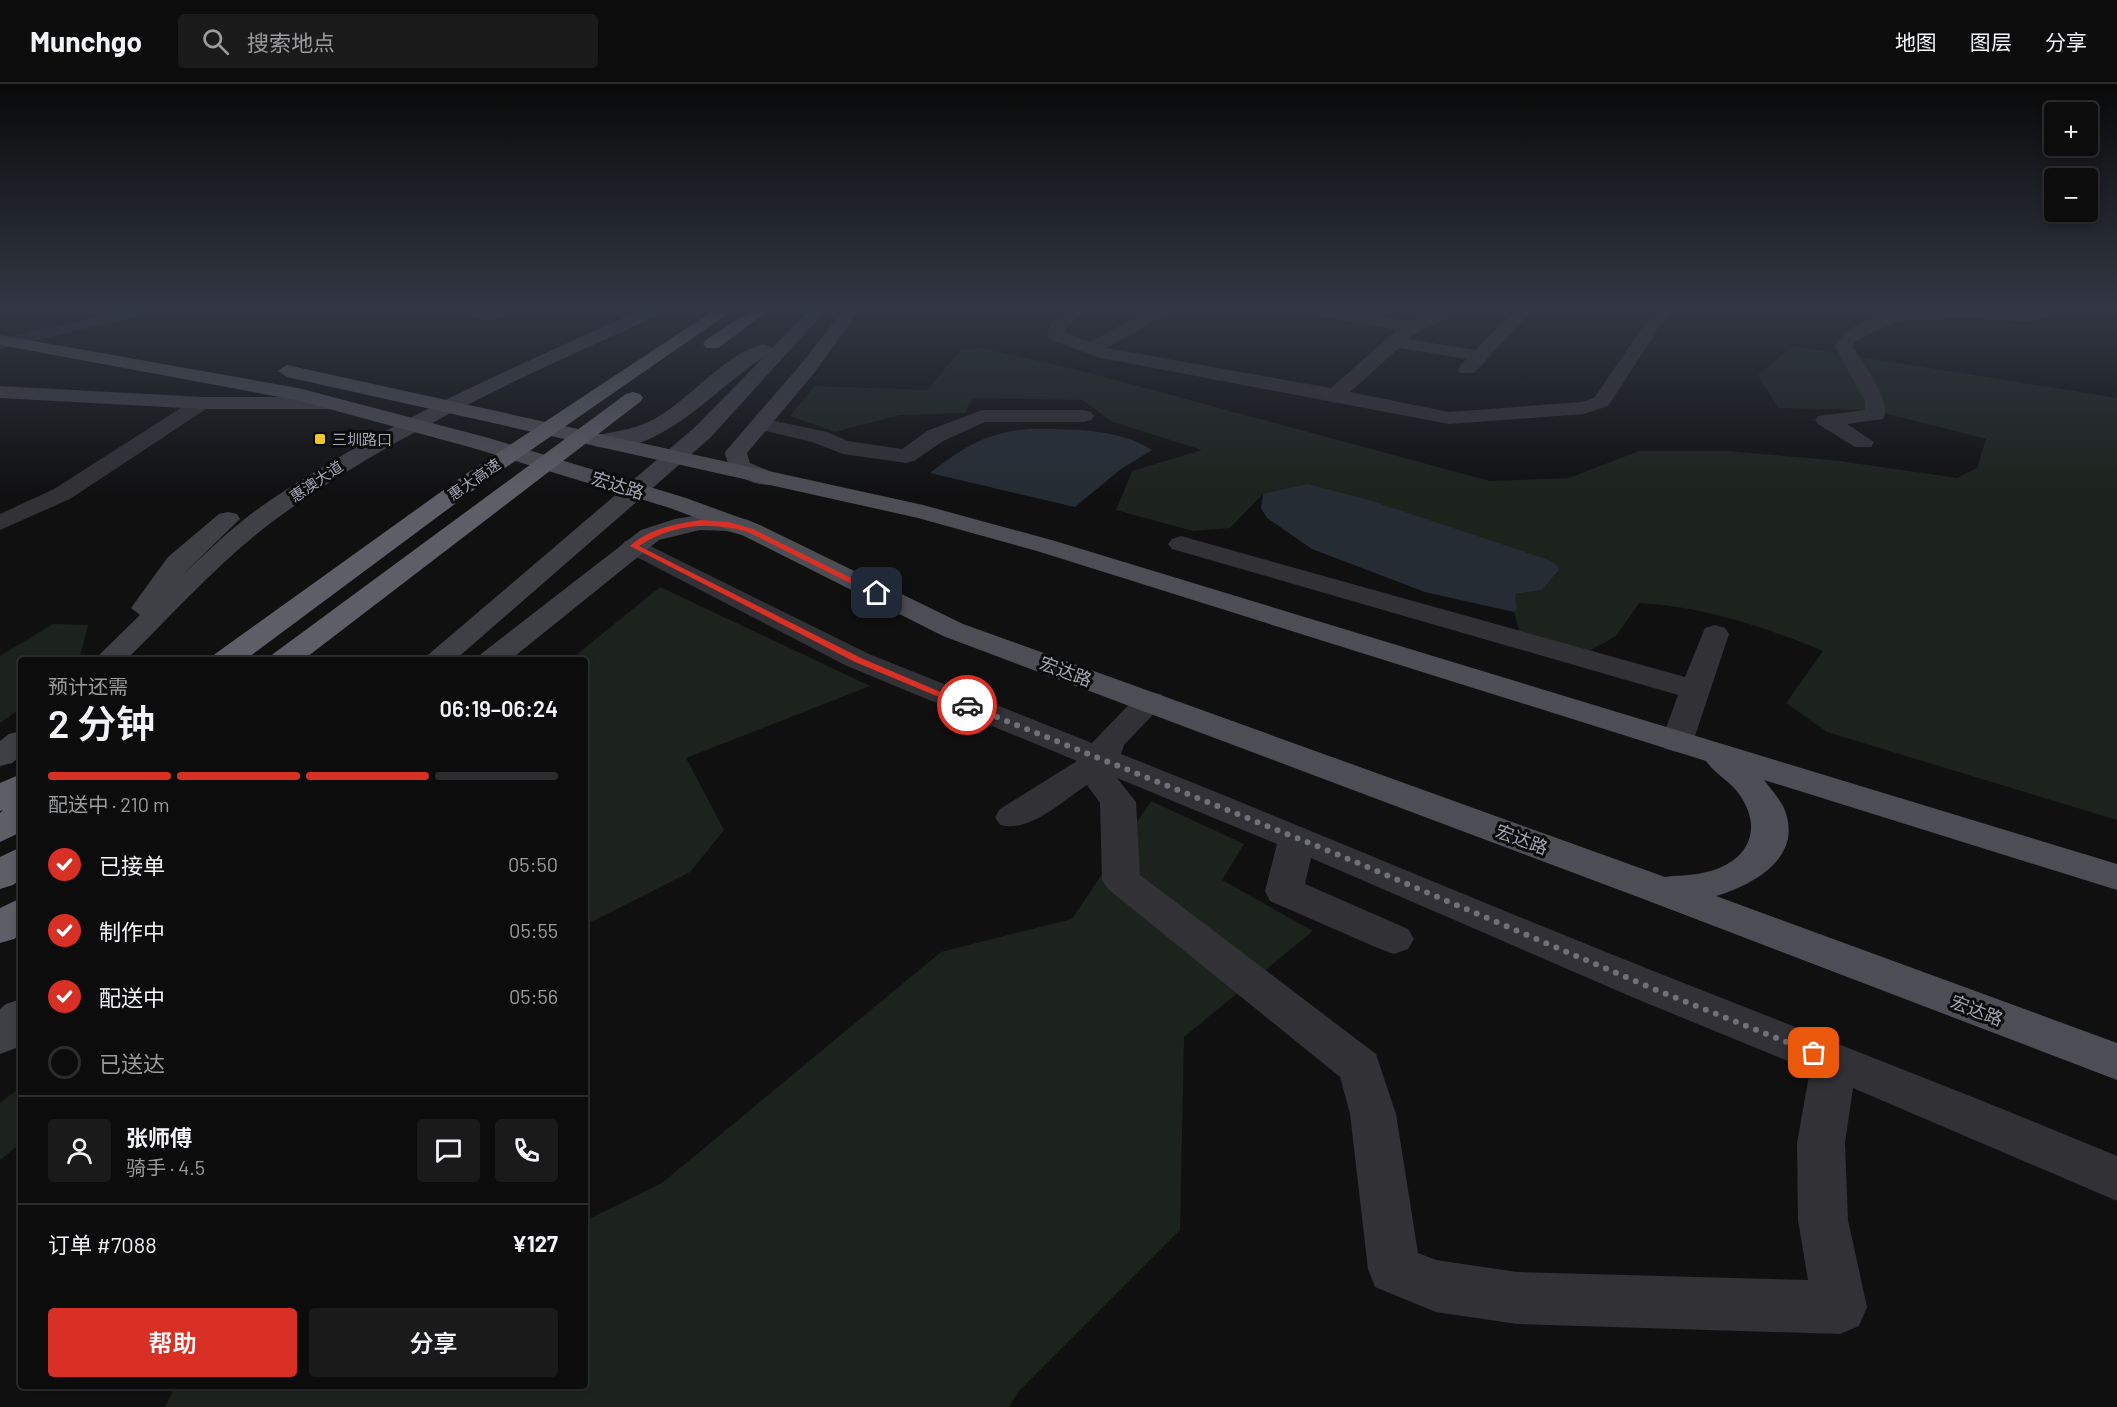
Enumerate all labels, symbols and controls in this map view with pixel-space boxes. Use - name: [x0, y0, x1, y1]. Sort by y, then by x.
- search box: [178, 14, 598, 68]
- text: Munchgo: [30, 24, 142, 58]
- icon: search: [199, 25, 232, 58]
- text: 搜索地点: [247, 29, 335, 55]
- text: 地图: [1895, 29, 1937, 54]
- text: 图层: [1970, 29, 2012, 54]
- text: 分享: [2045, 29, 2087, 54]
- map controls: [2044, 102, 2098, 222]
- button: +: [2044, 102, 2098, 156]
- button: −: [2044, 168, 2098, 222]
- place label: 三圳路口: [332, 430, 392, 448]
- marker: 三圳路口: [313, 432, 327, 446]
- street label: 惠大高速: [444, 454, 504, 504]
- street label: 惠澳大道: [286, 457, 346, 505]
- street label: 宏达路: [589, 467, 647, 503]
- pin: [851, 567, 902, 618]
- icon: home: [860, 576, 893, 609]
- street label: 宏达路: [1037, 651, 1095, 691]
- text: 预计还需: [48, 674, 128, 698]
- courier: [937, 675, 997, 735]
- icon: car: [951, 689, 984, 722]
- text: 06:19–06:24: [439, 695, 558, 721]
- text: 2 分钟: [48, 699, 155, 746]
- text: 配送中 · 210 m: [48, 792, 169, 816]
- street label: 宏达路: [1493, 819, 1551, 859]
- icon: check: [48, 848, 81, 881]
- text: 已接单: [99, 852, 165, 878]
- text: 05:50: [508, 852, 558, 876]
- icon: check: [48, 914, 81, 947]
- text: 制作中: [99, 918, 165, 944]
- text: 05:55: [509, 918, 558, 942]
- icon: check: [48, 980, 81, 1013]
- text: 配送中: [99, 984, 165, 1010]
- text: 05:56: [509, 984, 558, 1008]
- street label: 宏达路: [1948, 990, 2006, 1030]
- pin: [1788, 1027, 1839, 1078]
- icon: bag: [1797, 1036, 1830, 1069]
- text: 已送达: [99, 1050, 165, 1076]
- button: person: [48, 1119, 111, 1182]
- button: chat: [417, 1119, 480, 1182]
- button: phone: [495, 1119, 558, 1182]
- text: 张师傅: [126, 1124, 192, 1150]
- text: 骑手 · 4.5: [126, 1155, 205, 1179]
- text: ¥127: [512, 1230, 558, 1256]
- text: 订单 #7088: [48, 1231, 157, 1257]
- button: 帮助: [48, 1308, 297, 1377]
- button: 分享: [309, 1308, 558, 1377]

